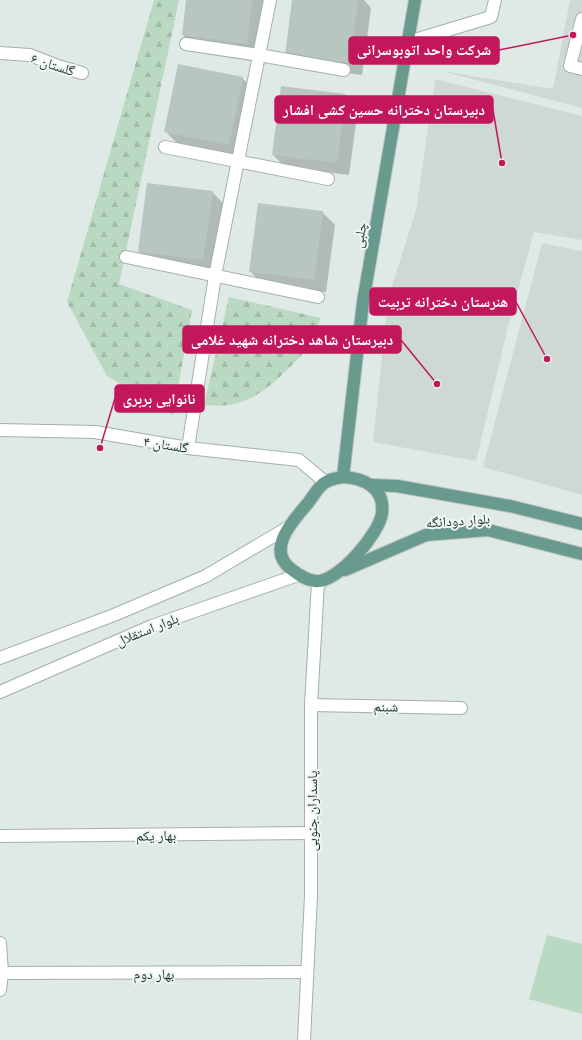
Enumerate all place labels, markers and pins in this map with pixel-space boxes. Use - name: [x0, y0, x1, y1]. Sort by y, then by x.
- callout: شرکت واحد اتوبوسرانی: [349, 37, 499, 64]
- callout: دبیرستان دخترانه حسین کشی افشار: [275, 96, 493, 123]
- callout: هنرستان دخترانه تربیت: [370, 288, 516, 315]
- callout: دبیرستان شاهد دخترانه شهید غلامی: [183, 326, 401, 353]
- callout: نانوایی بربری: [115, 385, 204, 412]

